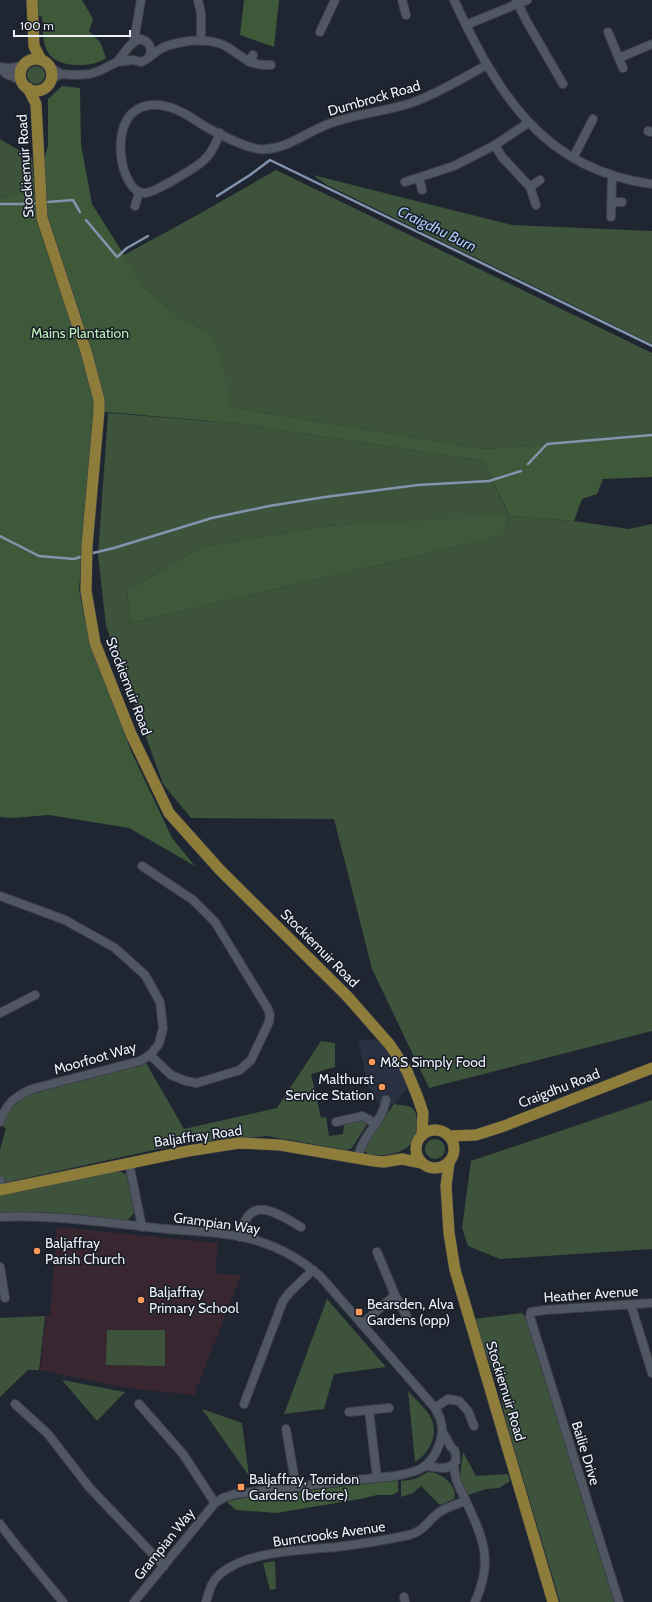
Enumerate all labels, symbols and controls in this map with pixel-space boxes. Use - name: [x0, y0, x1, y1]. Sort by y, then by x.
- scale bar: [14, 12, 130, 38]
- text: 100 m: [20, 18, 54, 33]
- street label: Dumbrock Road: [326, 76, 422, 120]
- street label: Stockiemuir Road: [12, 114, 38, 218]
- water label: Craigdhu Burn: [395, 202, 479, 256]
- park label: Mains Plantation: [31, 324, 129, 342]
- street label: Stockiemuir Road: [102, 634, 156, 738]
- street label: Stockiemuir Road: [277, 905, 363, 991]
- street label: Moorfoot Way: [52, 1038, 138, 1078]
- place label: M&S Simply Food: [380, 1053, 486, 1071]
- marker: M&S Simply Food: [367, 1057, 377, 1067]
- street label: Craigdhu Road: [516, 1064, 602, 1112]
- place label: Malthurst Service Station: [285, 1070, 374, 1104]
- marker: Malthurst Service Station: [377, 1082, 387, 1092]
- street label: Baljaffray Road: [153, 1121, 243, 1151]
- street label: Grampian Way: [173, 1208, 261, 1238]
- place label: Baljaffray Parish Church: [45, 1234, 125, 1268]
- marker: Baljaffray Parish Church: [32, 1246, 42, 1256]
- street label: Heather Avenue: [543, 1282, 639, 1306]
- place label: Baljaffray Primary School: [149, 1283, 239, 1317]
- marker: Baljaffray Primary School: [136, 1295, 146, 1305]
- place label: Bearsden, Alva Gardens (opp): [367, 1295, 454, 1329]
- marker: Bearsden, Alva Gardens (opp): [354, 1307, 364, 1317]
- street label: Stockiemuir Road: [482, 1339, 530, 1443]
- street label: Bailie Drive: [568, 1419, 604, 1487]
- place label: Baljaffray, Torridon Gardens (before): [249, 1470, 359, 1504]
- marker: Baljaffray, Torridon Gardens (before): [236, 1482, 246, 1492]
- street label: Grampian Way: [130, 1504, 198, 1584]
- street label: Burncrooks Avenue: [272, 1517, 386, 1551]

